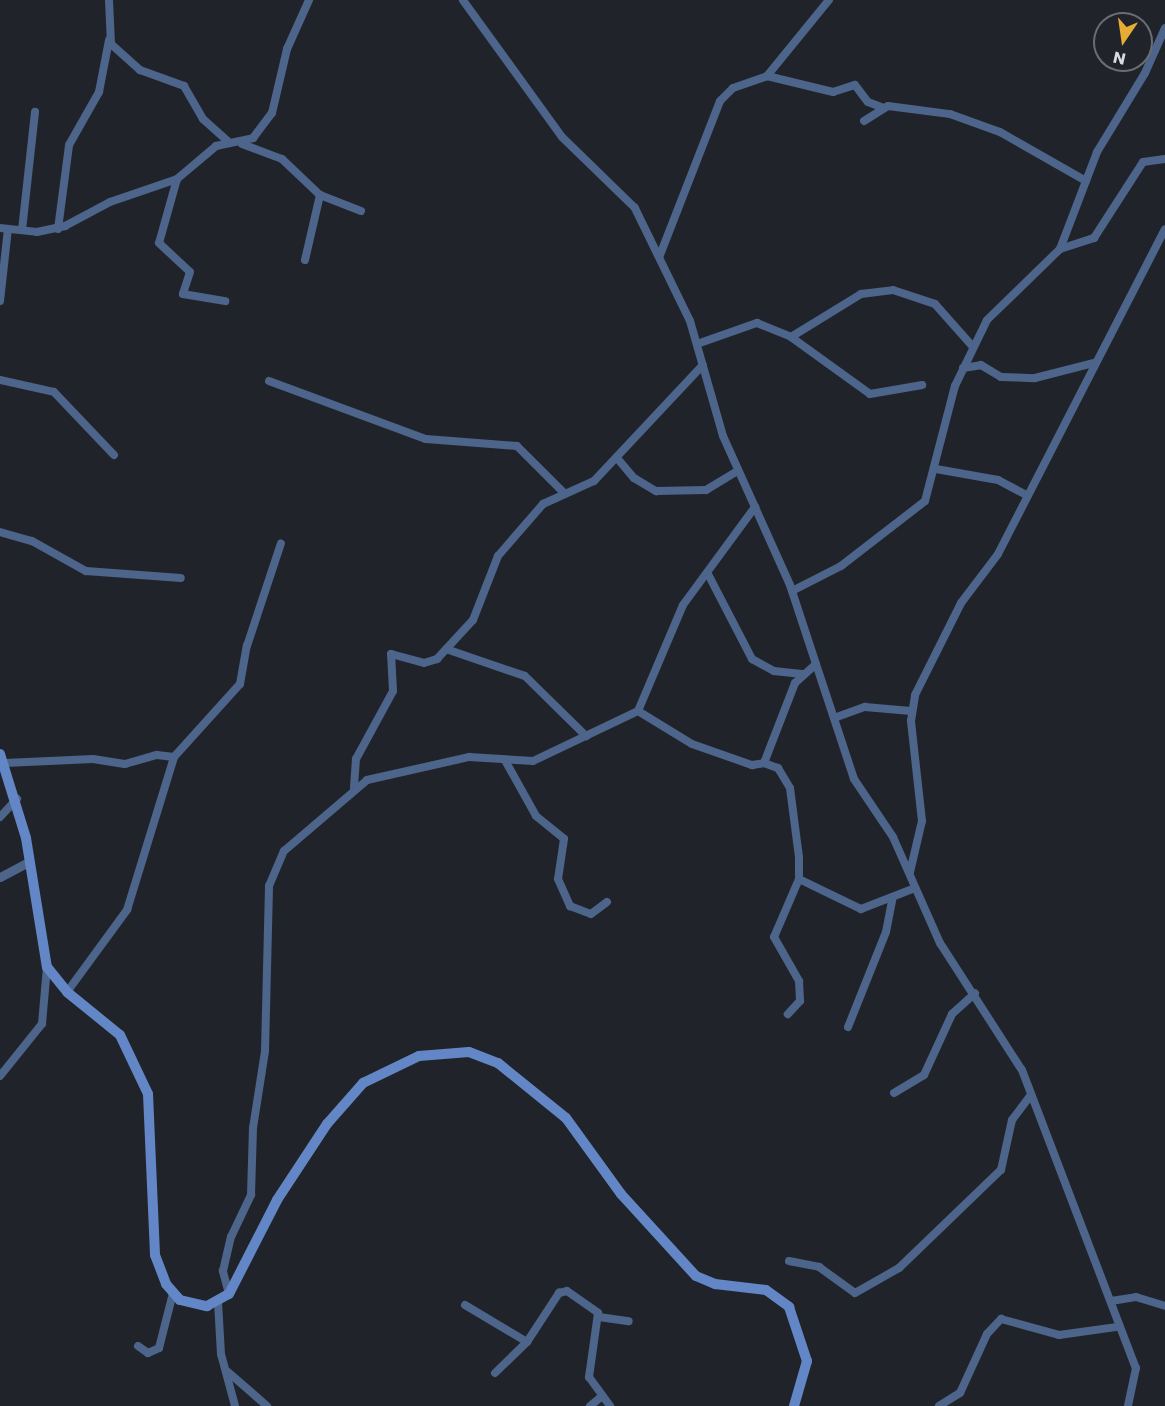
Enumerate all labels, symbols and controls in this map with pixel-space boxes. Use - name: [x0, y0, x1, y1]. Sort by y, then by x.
- north arrow: [1093, 12, 1153, 72]
- text: N: [1111, 46, 1128, 71]

